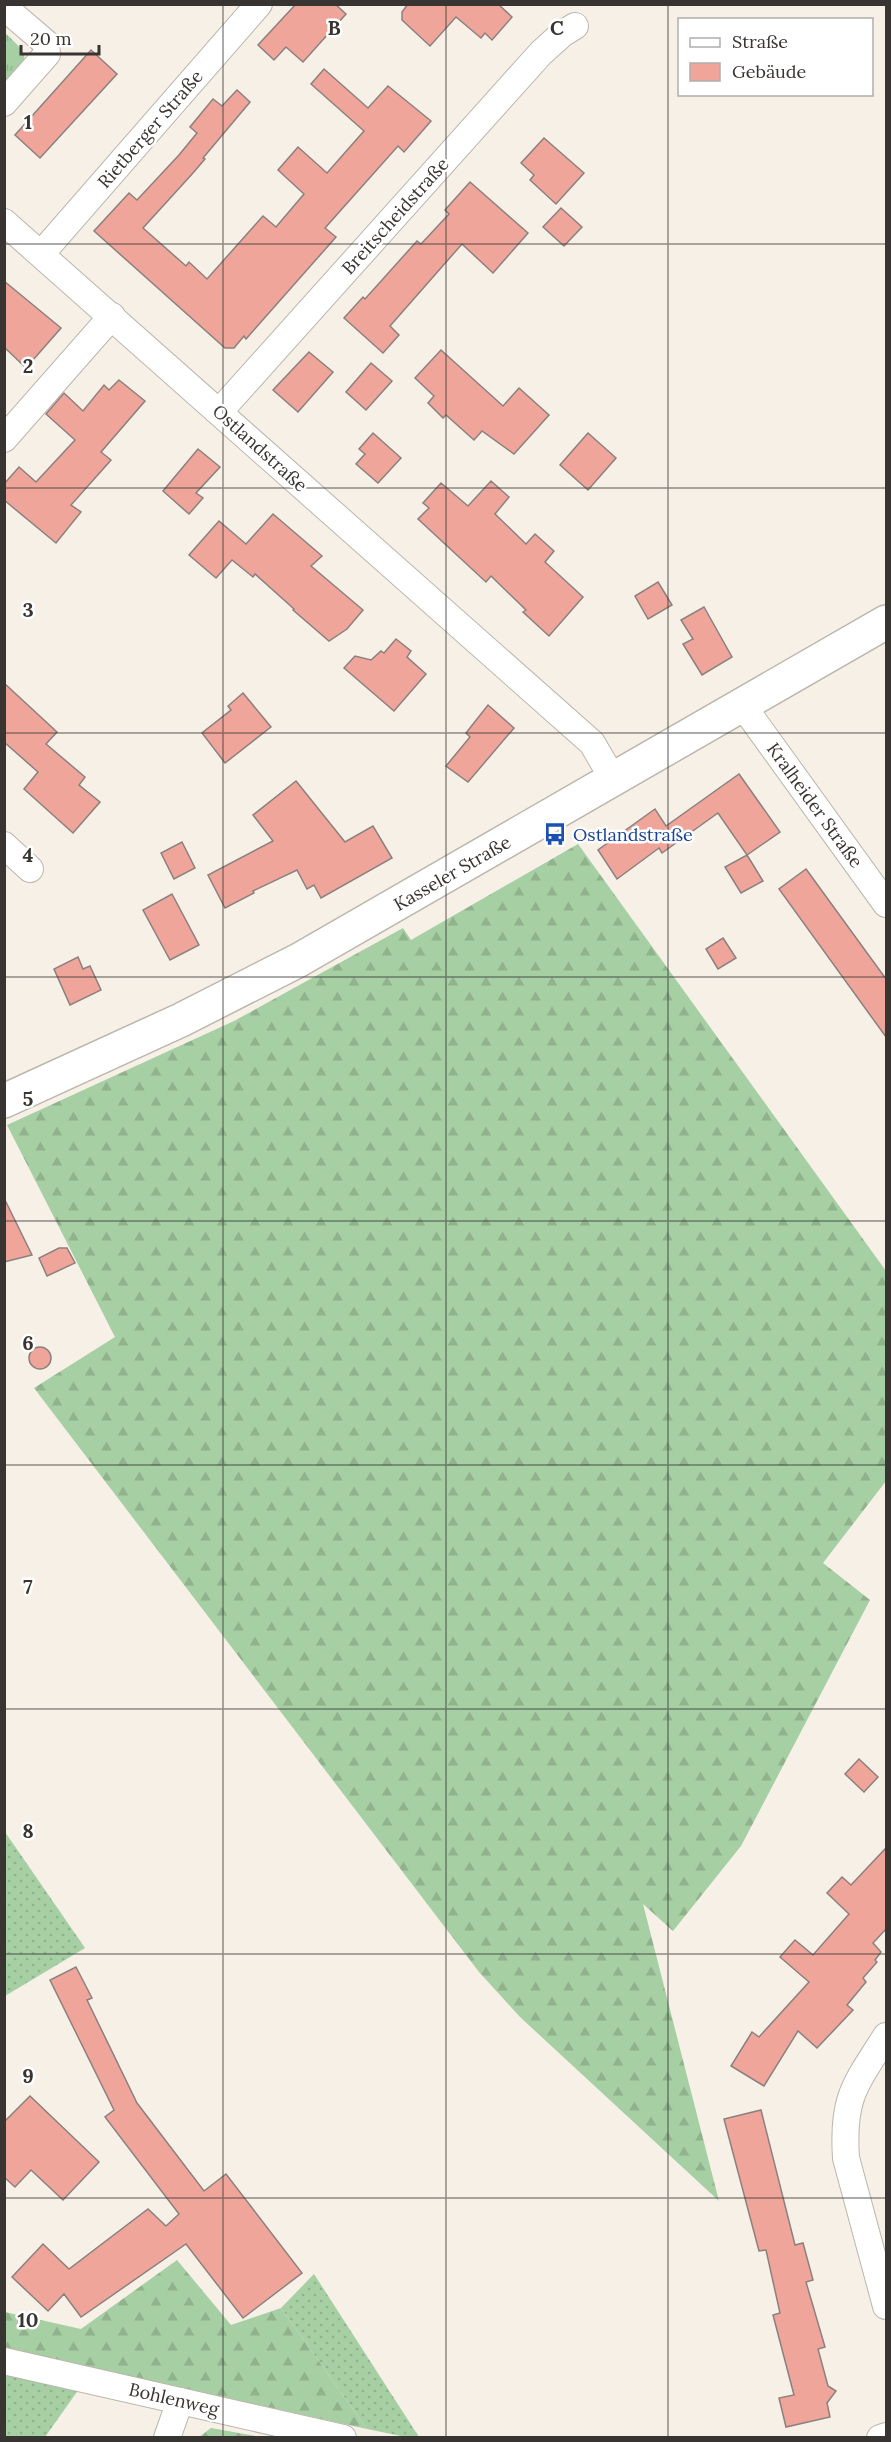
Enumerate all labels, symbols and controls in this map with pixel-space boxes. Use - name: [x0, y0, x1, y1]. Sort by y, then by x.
- text: B: [327, 15, 341, 40]
- text: C: [550, 15, 564, 40]
- scale bar: [21, 18, 99, 56]
- legend: [678, 18, 873, 96]
- text: 20 m: [30, 27, 72, 50]
- text: Straße: [732, 30, 788, 53]
- text: Gebäude: [732, 60, 807, 83]
- street label: Rietberger Straße: [92, 65, 208, 193]
- text: 1: [24, 109, 32, 134]
- street label: Breitscheidstraße: [336, 153, 454, 279]
- text: 2: [23, 353, 33, 378]
- street label: Ostlandstraße: [208, 399, 312, 497]
- text: 3: [22, 597, 34, 622]
- street label: Kralheider Straße: [762, 738, 868, 872]
- bus stop icon: Ostlandstraße: [542, 821, 568, 847]
- place label: Ostlandstraße: [573, 823, 693, 846]
- street label: Kasseler Straße: [389, 830, 515, 916]
- text: 4: [23, 842, 34, 867]
- text: 5: [23, 1086, 34, 1111]
- text: 6: [22, 1330, 34, 1355]
- text: 7: [23, 1574, 33, 1599]
- text: 8: [22, 1818, 34, 1843]
- text: 9: [22, 2063, 34, 2088]
- text: 10: [18, 2307, 38, 2332]
- street label: Bohlenweg: [127, 2377, 222, 2421]

